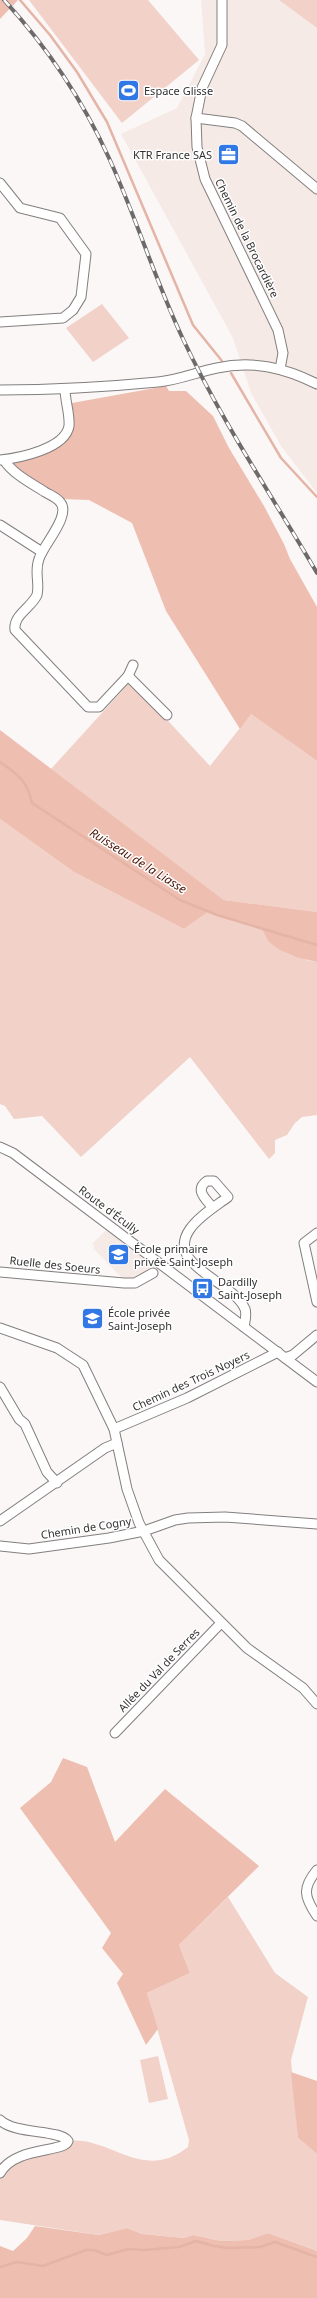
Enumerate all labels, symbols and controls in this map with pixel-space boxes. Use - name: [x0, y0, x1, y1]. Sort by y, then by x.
- sports icon: Espace Glisse: [116, 78, 142, 104]
- place label: Espace Glisse: [144, 83, 213, 98]
- office icon: KTR France SAS: [215, 142, 241, 168]
- place label: KTR France SAS: [133, 147, 212, 162]
- street label: Chemin de la Brocardière: [212, 176, 283, 300]
- water label: Ruisseau de la Liasse: [87, 824, 190, 897]
- street label: Route d'Écully: [76, 1182, 143, 1238]
- place label: École primaire privée Saint-Joseph: [134, 1241, 233, 1269]
- school or university icon: École primaire privée Saint-Joseph: [106, 1242, 132, 1268]
- street label: Ruelle des Soeurs: [9, 1252, 101, 1277]
- place label: Dardilly Saint-Joseph: [218, 1274, 282, 1302]
- bus stop icon: Dardilly Saint-Joseph: [190, 1275, 216, 1301]
- place label: École privée Saint-Joseph: [108, 1305, 172, 1333]
- school or university icon: École privée Saint-Joseph: [79, 1306, 105, 1332]
- street label: Chemin des Trois Noyers: [130, 1347, 252, 1414]
- street label: Chemin de Cogny: [40, 1513, 133, 1542]
- street label: Allée du Val de Serres: [115, 1624, 203, 1715]

